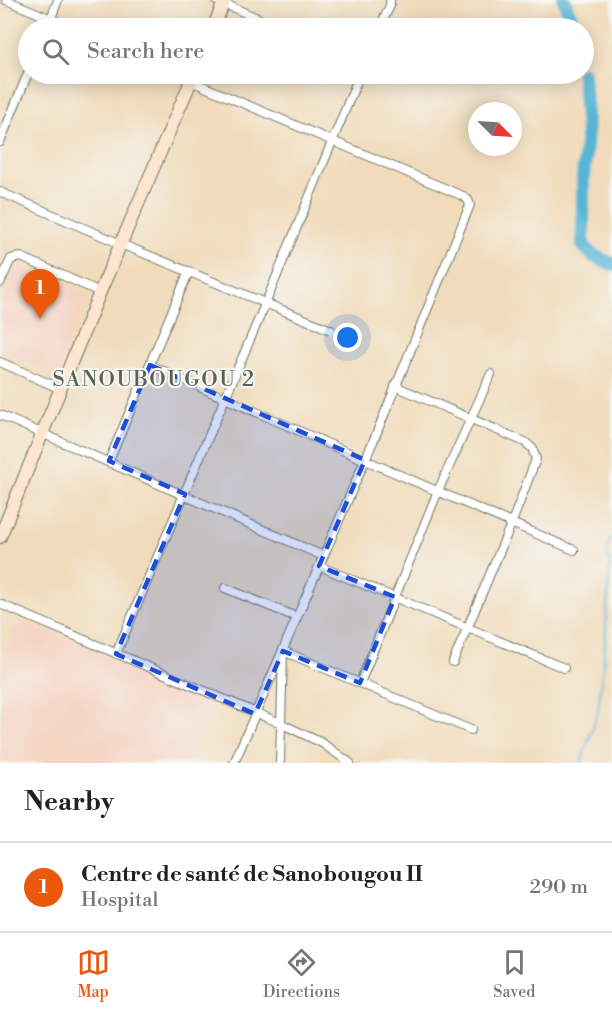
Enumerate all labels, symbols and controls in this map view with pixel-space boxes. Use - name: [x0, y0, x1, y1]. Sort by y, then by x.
- search box: [18, 18, 594, 84]
- icon: search: [39, 35, 72, 68]
- text: Search here: [87, 38, 204, 65]
- north arrow: [468, 102, 522, 156]
- pin: 1: [20, 270, 60, 319]
- your location: [333, 323, 362, 352]
- district label: SANOUBOUGOU 2: [53, 367, 255, 393]
- text: Nearby: [24, 786, 114, 818]
- text: Centre de santé de Sanobougou II: [81, 861, 423, 888]
- text: 1: [39, 875, 48, 900]
- text: 290 m: [530, 875, 588, 900]
- text: Hospital: [81, 888, 158, 913]
- tab: Map: [77, 946, 110, 1002]
- tab: Directions: [263, 946, 340, 1002]
- tab: Saved: [493, 946, 535, 1002]

